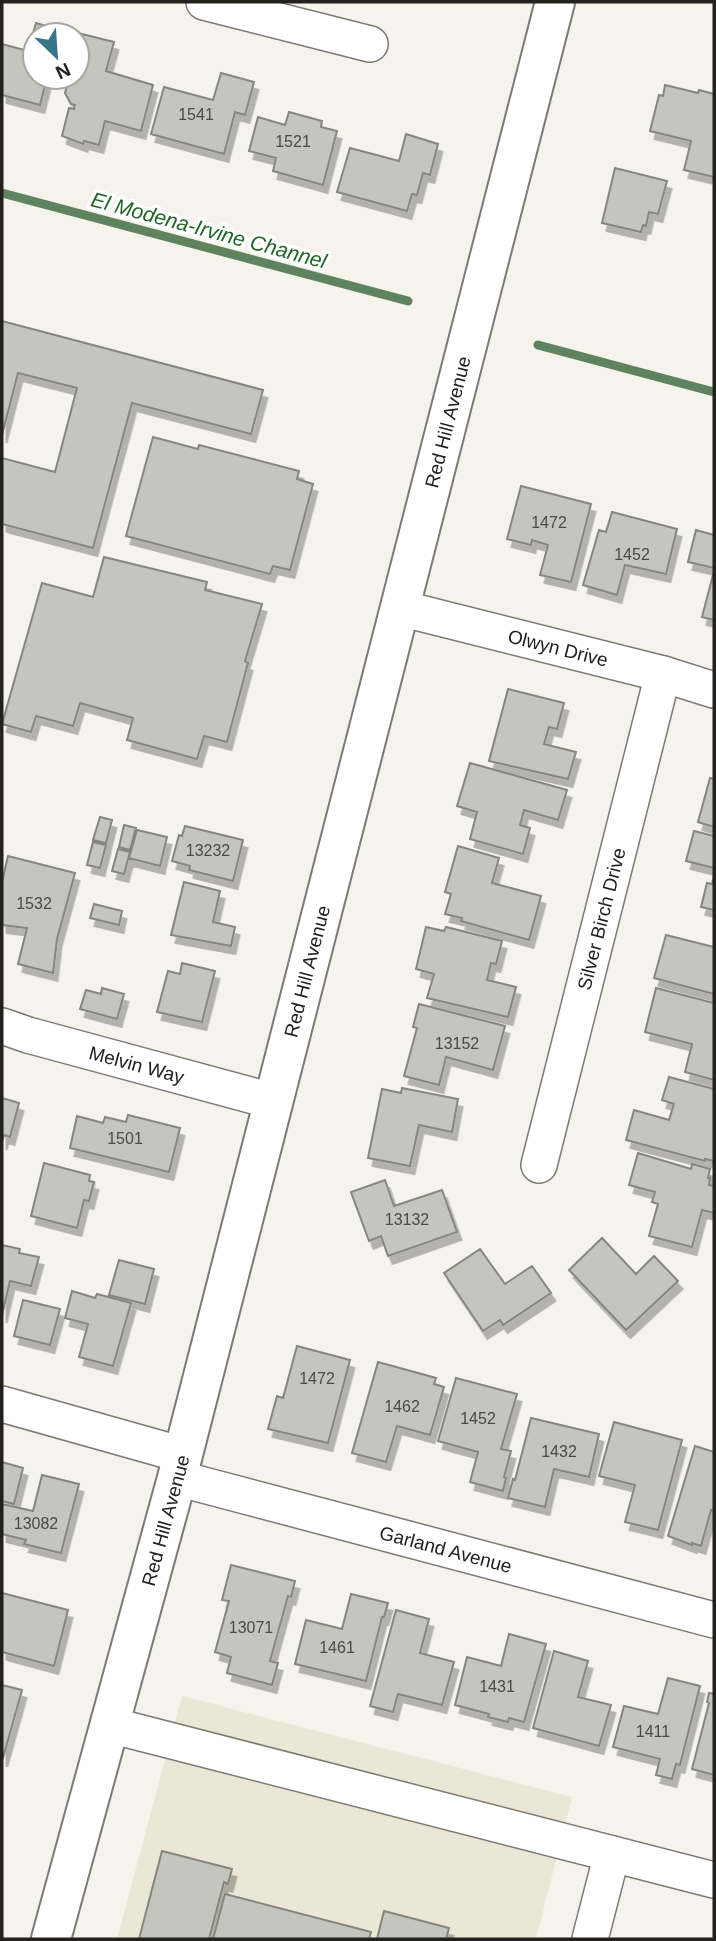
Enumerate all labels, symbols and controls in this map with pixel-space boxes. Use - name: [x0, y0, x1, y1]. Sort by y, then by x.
- north arrow: [21, 21, 91, 91]
- text: N: [52, 59, 74, 83]
- house number: 1541: [178, 106, 214, 123]
- house number: 1521: [275, 133, 311, 150]
- water label: El Modena-Irvine Channel: [89, 187, 331, 273]
- street label: Red Hill Avenue: [421, 354, 474, 490]
- house number: 1472: [531, 514, 567, 531]
- house number: 1452: [614, 546, 650, 563]
- street label: Olwyn Drive: [506, 625, 610, 670]
- house number: 13232: [186, 842, 230, 859]
- street label: Silver Birch Drive: [573, 845, 629, 992]
- house number: 1532: [16, 895, 52, 912]
- street label: Red Hill Avenue: [280, 903, 334, 1039]
- house number: 13152: [435, 1035, 479, 1052]
- street label: Melvin Way: [87, 1042, 187, 1087]
- house number: 1501: [107, 1130, 143, 1147]
- house number: 13132: [385, 1211, 429, 1228]
- house number: 1472: [299, 1370, 335, 1387]
- house number: 1462: [384, 1398, 420, 1415]
- house number: 1452: [460, 1410, 496, 1427]
- house number: 1432: [541, 1443, 577, 1460]
- street label: Red Hill Avenue: [137, 1453, 193, 1588]
- house number: 13082: [14, 1515, 58, 1532]
- street label: Garland Avenue: [377, 1522, 514, 1577]
- house number: 13071: [229, 1619, 273, 1636]
- house number: 1461: [319, 1639, 355, 1656]
- house number: 1431: [479, 1678, 515, 1695]
- house number: 1411: [636, 1723, 670, 1740]

